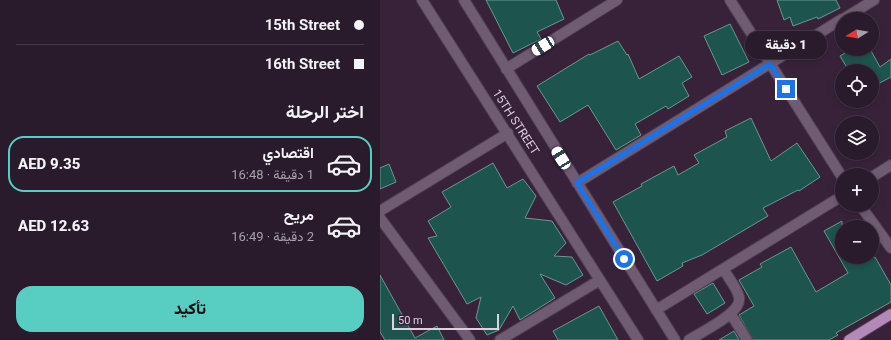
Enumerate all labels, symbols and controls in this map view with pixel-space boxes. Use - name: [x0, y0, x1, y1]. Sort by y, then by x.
- north arrow: [835, 12, 879, 56]
- map controls: [835, 12, 879, 264]
- text: 15th Street: [265, 16, 340, 34]
- callout: 1 دقيقة: [745, 31, 827, 59]
- car: [530, 35, 556, 57]
- text: 1 دقيقة: [765, 37, 807, 52]
- text: 16th Street: [265, 55, 340, 73]
- button: locate: [835, 64, 879, 108]
- route end: [777, 80, 795, 98]
- street label: 15TH STREET: [490, 87, 542, 157]
- text: اختر الرحلة: [286, 101, 364, 122]
- button: layers: [835, 116, 879, 160]
- text: اقتصادي: [262, 144, 314, 162]
- car: [550, 145, 572, 171]
- icon: car: [326, 146, 362, 182]
- text: AED 9.35: [18, 155, 80, 173]
- text: 1 دقيقة · 16:48: [231, 167, 314, 182]
- button: +: [835, 168, 879, 212]
- text: مريح: [284, 206, 314, 224]
- icon: car: [326, 208, 362, 244]
- text: AED 12.63: [18, 217, 89, 235]
- button: −: [835, 220, 879, 264]
- text: 2 دقيقة · 16:49: [231, 229, 314, 244]
- route start: [615, 250, 633, 268]
- button: تأكيد: [16, 286, 364, 332]
- scale bar: [392, 312, 499, 331]
- text: 50 m: [398, 314, 423, 327]

